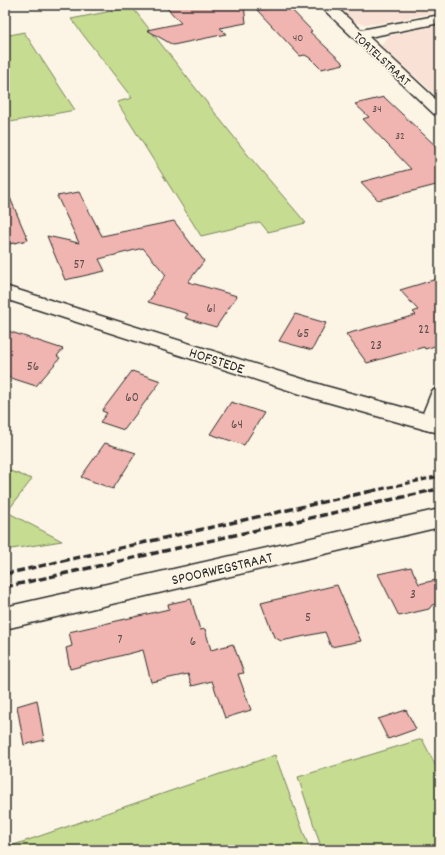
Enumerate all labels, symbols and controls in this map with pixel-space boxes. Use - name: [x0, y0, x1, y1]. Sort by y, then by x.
- street label: TORTELSTRAAT: [348, 28, 414, 91]
- house number: 40: [293, 31, 303, 47]
- house number: 34: [372, 102, 382, 118]
- house number: 32: [395, 129, 405, 145]
- house number: 57: [74, 256, 85, 275]
- house number: 61: [206, 300, 216, 319]
- house number: 22: [418, 321, 430, 340]
- house number: 65: [297, 325, 309, 344]
- house number: 23: [370, 337, 382, 356]
- street label: HOFSTEDE: [186, 343, 247, 381]
- house number: 56: [27, 358, 39, 377]
- house number: 60: [125, 389, 139, 408]
- house number: 64: [231, 416, 243, 435]
- street label: SPOORWEGSTRAAT: [170, 548, 275, 592]
- house number: 3: [410, 586, 416, 605]
- house number: 5: [305, 609, 311, 628]
- house number: 7: [118, 631, 123, 650]
- house number: 6: [190, 633, 196, 652]

